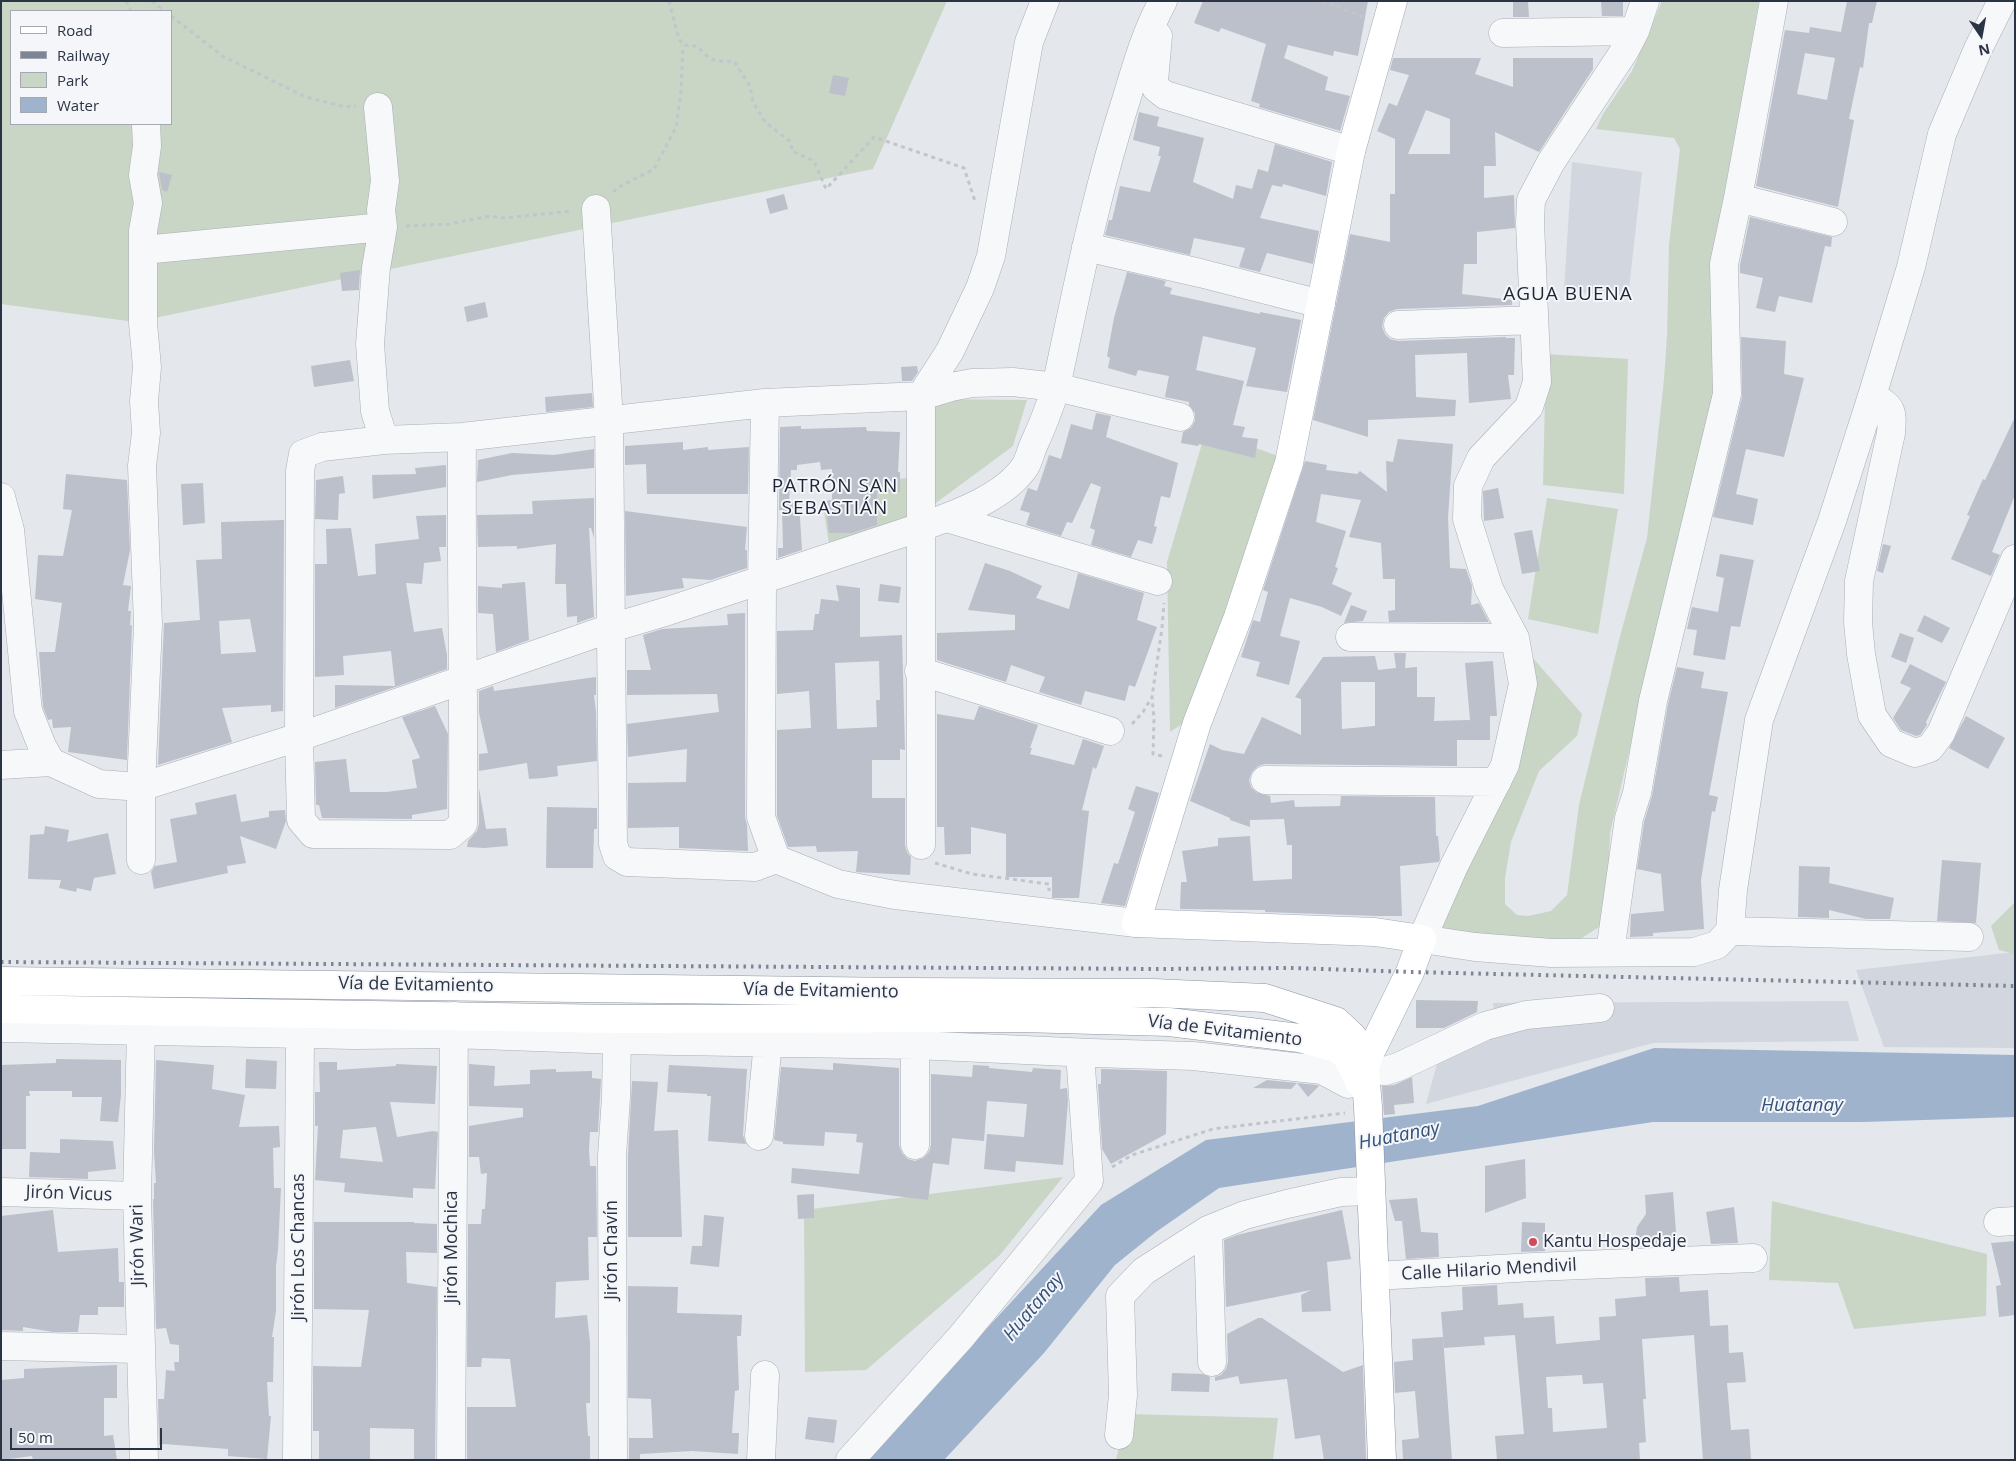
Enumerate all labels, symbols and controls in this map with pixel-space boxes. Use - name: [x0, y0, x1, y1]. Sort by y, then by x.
- legend: [10, 10, 172, 125]
- north arrow: [1956, 10, 2006, 60]
- text: Road: [57, 20, 93, 40]
- text: N: [1977, 40, 1992, 61]
- text: Railway: [57, 45, 110, 65]
- text: Park: [57, 70, 88, 90]
- text: Water: [57, 95, 99, 115]
- district label: AGUA BUENA: [1502, 284, 1634, 306]
- district label: PATRÓN SAN SEBASTIÁN: [771, 476, 899, 520]
- street label: Vía de Evitamiento: [338, 973, 494, 997]
- street label: Vía de Evitamiento: [743, 979, 899, 1003]
- street label: Vía de Evitamiento: [1147, 1011, 1303, 1051]
- water label: Huatanay: [1761, 1095, 1843, 1117]
- water label: Huatanay: [1357, 1117, 1441, 1155]
- street label: Jirón Los Chancas: [288, 1173, 310, 1321]
- street label: Jirón Vicus: [25, 1182, 113, 1206]
- street label: Jirón Mochica: [441, 1190, 463, 1304]
- street label: Jirón Chavín: [601, 1200, 623, 1300]
- street label: Jirón Wari: [126, 1204, 150, 1286]
- place label: Kantu Hospedaje: [1543, 1231, 1687, 1253]
- marker: Kantu Hospedaje: [1527, 1236, 1539, 1248]
- street label: Calle Hilario Mendivil: [1401, 1255, 1577, 1285]
- water label: Huatanay: [999, 1268, 1069, 1346]
- scale bar: [12, 1418, 165, 1450]
- text: 50 m: [18, 1427, 53, 1447]

